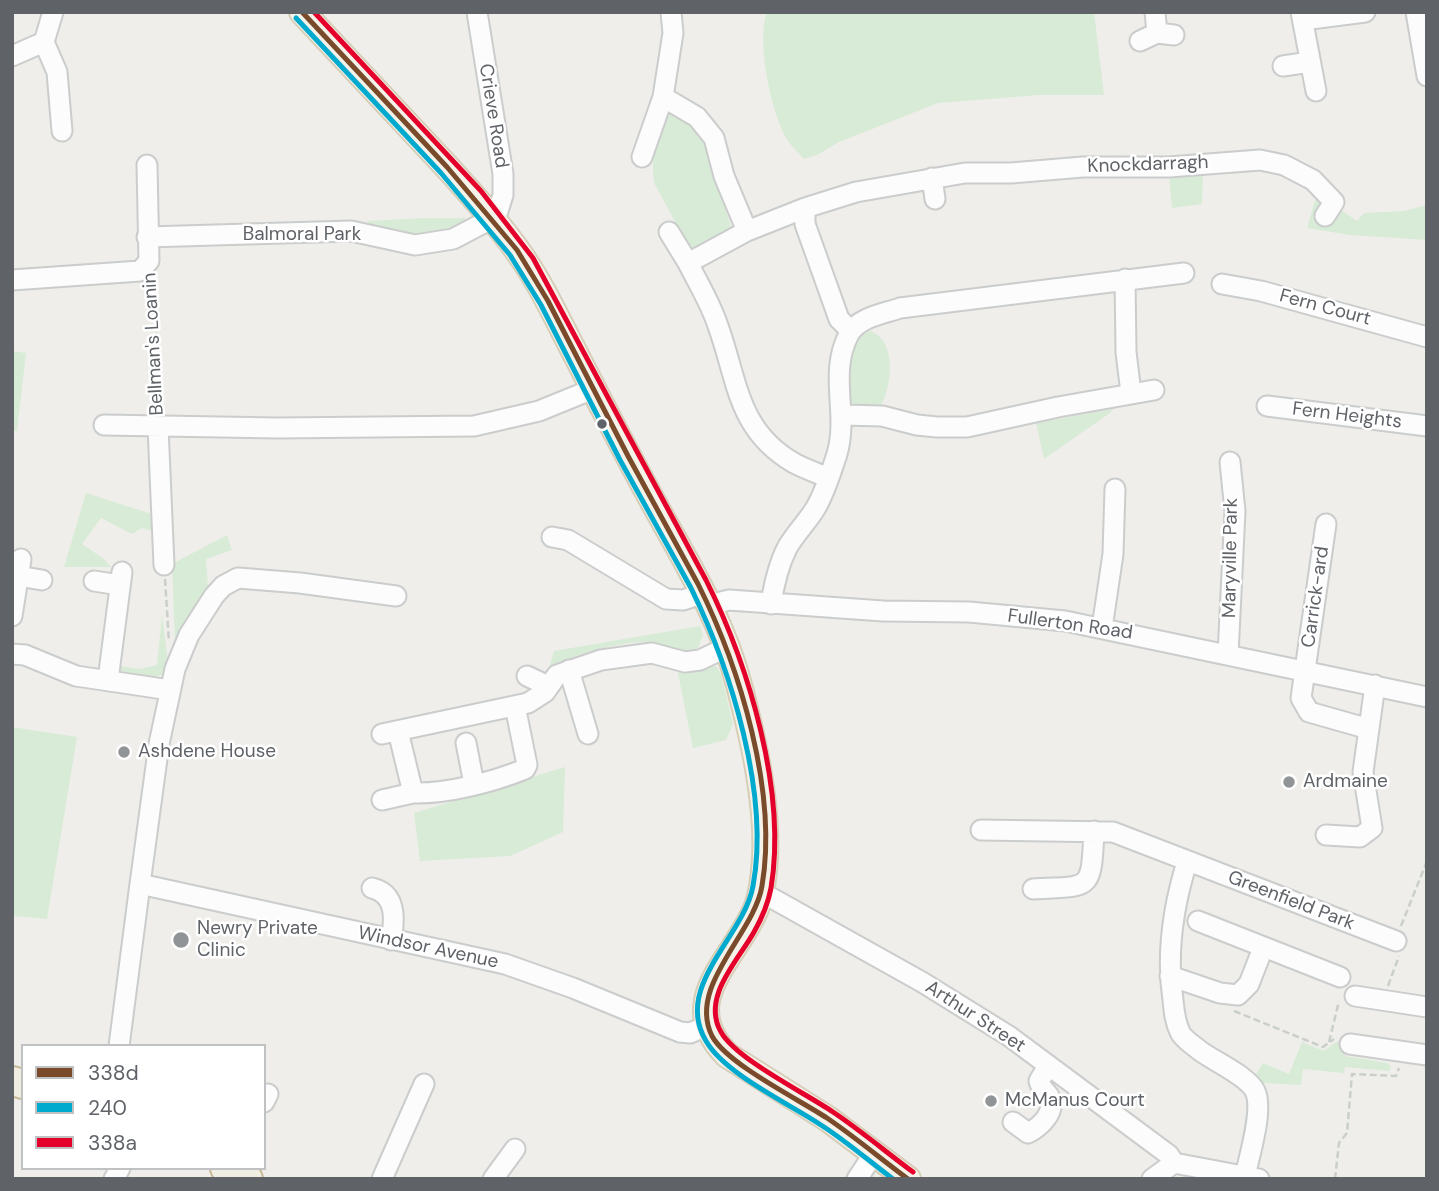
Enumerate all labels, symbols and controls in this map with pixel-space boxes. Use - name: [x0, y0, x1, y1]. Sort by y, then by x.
- street label: Crieve Road: [474, 62, 512, 170]
- street label: Knockdarragh: [1087, 151, 1209, 179]
- street label: Balmoral Park: [243, 224, 361, 246]
- street label: Bellman's Loanin: [139, 272, 169, 416]
- street label: Fern Court: [1277, 285, 1373, 331]
- street label: Fern Heights: [1291, 398, 1403, 434]
- unlabelled marker: [595, 417, 609, 431]
- street label: Maryville Park: [1219, 498, 1243, 618]
- street label: Carrick-ard: [1298, 545, 1334, 649]
- street label: Fullerton Road: [1006, 605, 1134, 645]
- place label: Ashdene House: [138, 741, 276, 763]
- marker: Ashdene House: [116, 744, 132, 760]
- place label: Ardmaine: [1303, 771, 1388, 793]
- marker: Ardmaine: [1281, 774, 1297, 790]
- street label: Greenfield Park: [1224, 866, 1358, 936]
- place label: Newry Private Clinic: [197, 918, 318, 962]
- street label: Windsor Avenue: [356, 922, 500, 974]
- marker: Newry Private Clinic: [171, 930, 191, 950]
- street label: Arthur Street: [921, 976, 1029, 1058]
- legend: [21, 1044, 266, 1170]
- text: 338d: [88, 1059, 139, 1087]
- place label: McManus Court: [1005, 1090, 1145, 1112]
- marker: McManus Court: [983, 1093, 999, 1109]
- text: 240: [88, 1094, 127, 1122]
- text: 338a: [88, 1129, 137, 1157]

